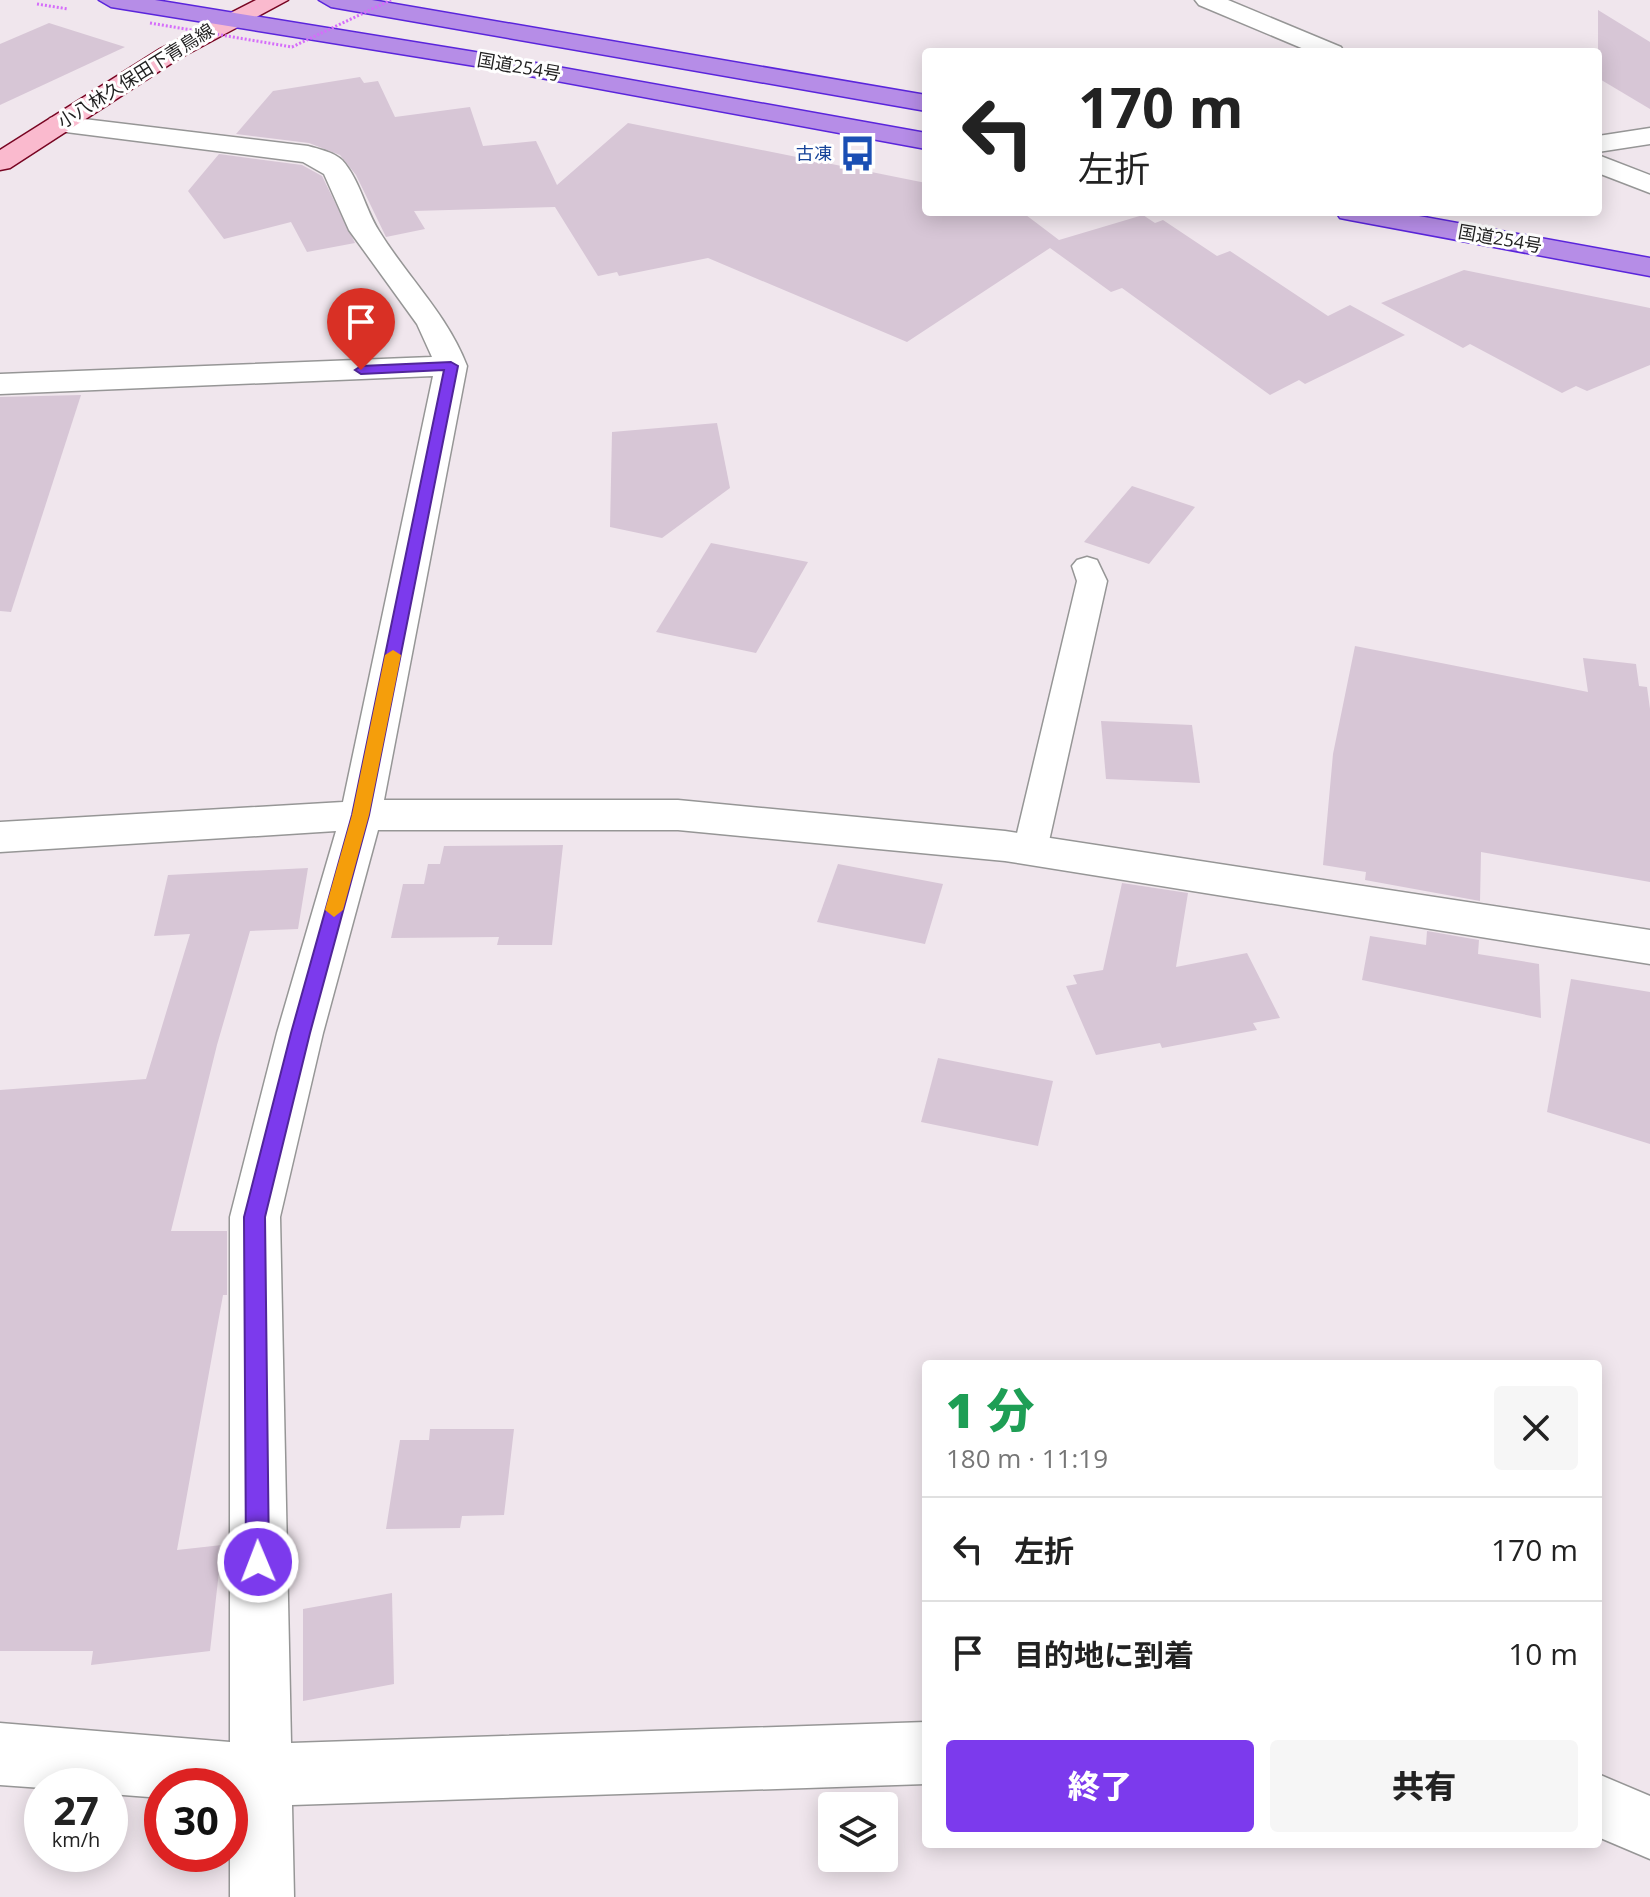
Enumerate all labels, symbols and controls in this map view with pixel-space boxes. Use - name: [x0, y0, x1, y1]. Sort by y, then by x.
- street label: 小八林久保田下青鳥線: [53, 17, 218, 133]
- street label: 国道254号: [475, 47, 563, 85]
- text: 170 m: [1078, 68, 1244, 144]
- icon: left: [946, 80, 1050, 184]
- bus stop icon: 古凍: [839, 135, 877, 173]
- place label: 古凍: [796, 141, 832, 165]
- text: 左折: [1078, 144, 1150, 193]
- street label: 国道254号: [1456, 219, 1544, 257]
- pin: [327, 288, 395, 370]
- icon: arrive: [339, 300, 383, 344]
- text: 1 分: [946, 1377, 1035, 1442]
- button: close: [1494, 1386, 1578, 1470]
- text: 180 m · 11:19: [946, 1440, 1108, 1476]
- position arrow: [216, 1520, 300, 1604]
- icon: left: [946, 1527, 990, 1571]
- text: 170 m: [1491, 1529, 1578, 1570]
- text: 左折: [1014, 1530, 1074, 1571]
- icon: arrive: [946, 1631, 990, 1675]
- text: 10 m: [1508, 1633, 1578, 1674]
- text: 目的地に到着: [1014, 1634, 1194, 1675]
- button: 終了: [946, 1740, 1254, 1832]
- button: 共有: [1270, 1740, 1578, 1832]
- speed limit sign: 30: [144, 1768, 248, 1872]
- text: 27: [53, 1782, 99, 1837]
- map controls: [818, 1792, 898, 1872]
- button: layers: [818, 1792, 898, 1872]
- text: km/h: [52, 1826, 100, 1853]

